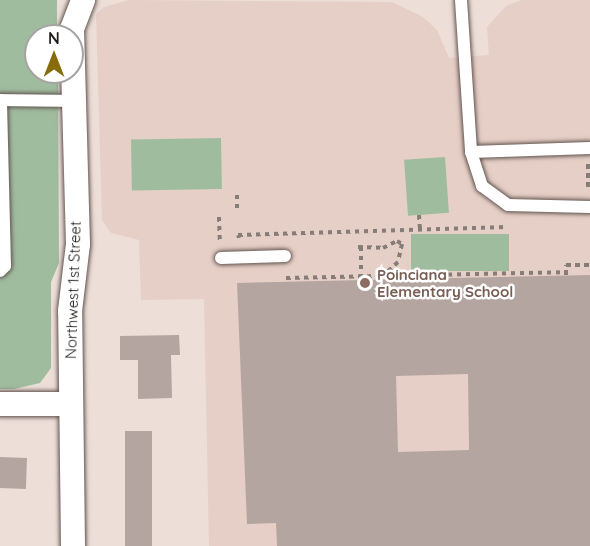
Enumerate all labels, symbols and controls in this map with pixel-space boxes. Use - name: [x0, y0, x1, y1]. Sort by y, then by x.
- north arrow: [24, 24, 84, 84]
- text: N: [48, 28, 60, 48]
- street label: Northwest 1st Street: [62, 221, 84, 359]
- place label: Poinciana Elementary School: [377, 265, 513, 300]
- marker: Poinciana Elementary School: [358, 276, 372, 290]

